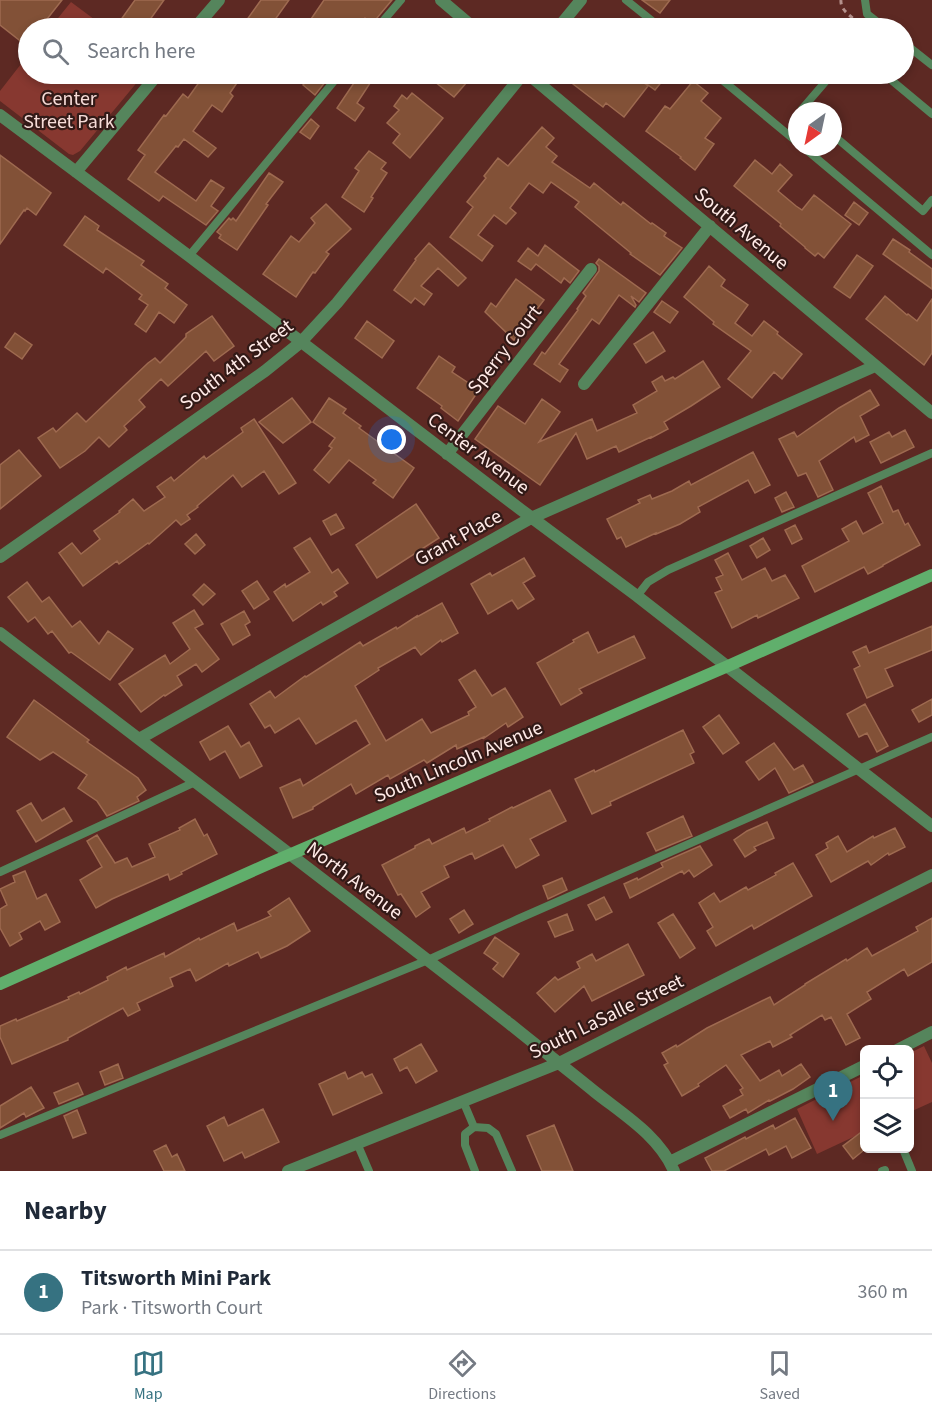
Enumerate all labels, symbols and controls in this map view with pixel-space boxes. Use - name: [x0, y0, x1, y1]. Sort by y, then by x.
- search box: [18, 18, 914, 84]
- icon: search: [39, 35, 72, 68]
- text: Search here: [87, 35, 195, 67]
- park label: Center Street Park: [23, 85, 115, 136]
- north arrow: [788, 102, 842, 156]
- street label: South Avenue: [688, 181, 795, 277]
- street label: Sperry Court: [461, 299, 549, 400]
- street label: South 4th Street: [174, 313, 299, 417]
- street label: Center Avenue: [422, 406, 535, 502]
- your location: [377, 425, 406, 454]
- street label: Grant Place: [410, 502, 507, 573]
- street label: South Lincoln Avenue: [370, 714, 547, 810]
- street label: North Avenue: [300, 835, 408, 926]
- street label: South LaSalle Street: [524, 967, 689, 1066]
- map controls: [860, 1045, 914, 1153]
- button: locate: [860, 1045, 914, 1099]
- pin: 1: [814, 1072, 852, 1121]
- button: layers: [860, 1099, 914, 1153]
- text: Nearby: [24, 1192, 107, 1229]
- text: Titsworth Mini Park: [81, 1262, 271, 1294]
- text: 1: [38, 1278, 49, 1306]
- text: 360 m: [858, 1278, 908, 1306]
- text: Park · Titsworth Court: [81, 1294, 263, 1322]
- tab: Map: [132, 1347, 165, 1405]
- tab: Directions: [428, 1347, 496, 1405]
- tab: Saved: [759, 1347, 800, 1405]

